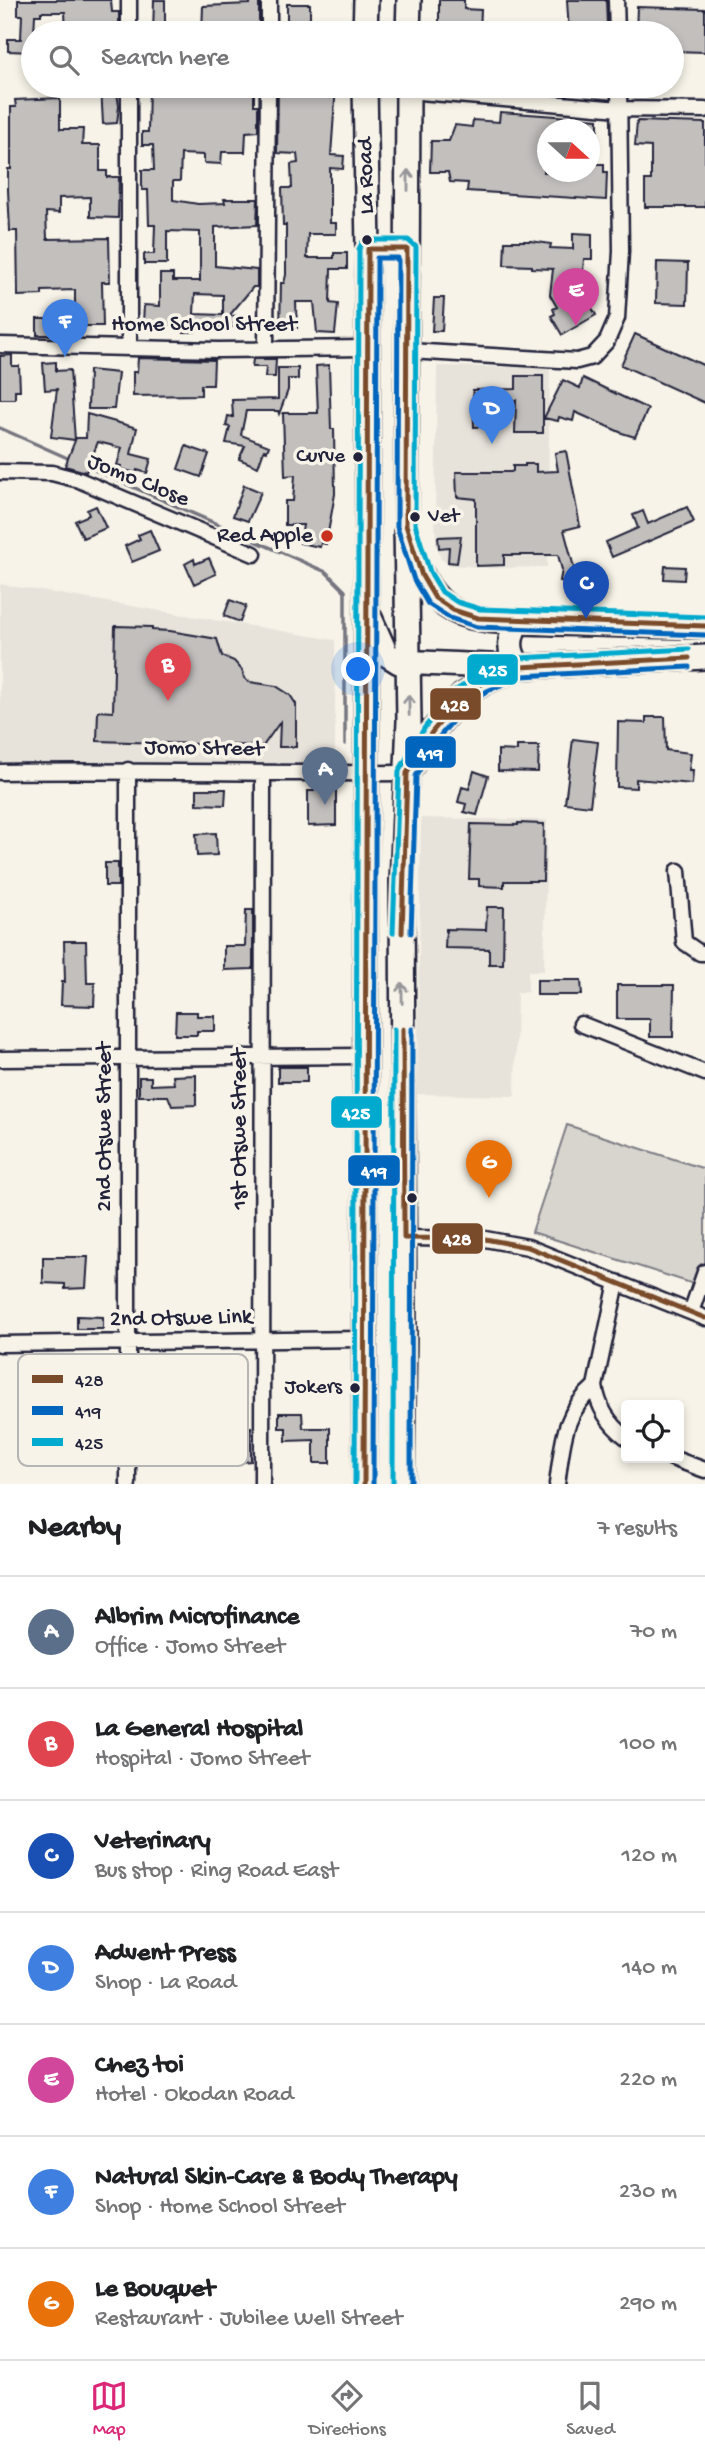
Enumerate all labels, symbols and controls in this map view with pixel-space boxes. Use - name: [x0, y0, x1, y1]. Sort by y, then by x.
- search box: [21, 21, 684, 98]
- icon: search: [45, 41, 83, 79]
- text: Search here: [101, 44, 229, 75]
- north arrow: [537, 119, 600, 182]
- street label: La Road: [353, 136, 381, 215]
- one-way arrow: [401, 169, 415, 192]
- unlabelled marker: [360, 233, 374, 247]
- pin: E: [553, 268, 599, 326]
- pin: F: [42, 299, 88, 357]
- street label: Home School Street: [111, 312, 298, 339]
- pin: D: [469, 386, 515, 444]
- place label: Curve: [296, 445, 346, 470]
- street label: Jomo Close: [83, 448, 194, 514]
- marker: Curve: [351, 450, 365, 464]
- place label: Vet: [427, 505, 462, 530]
- marker: Vet: [408, 510, 422, 524]
- place label: Red Apple: [217, 523, 314, 550]
- marker: Red Apple: [319, 528, 335, 544]
- pin: C: [563, 561, 609, 619]
- pin: B: [145, 643, 191, 701]
- your location: [341, 652, 375, 686]
- line badge: 425: [466, 653, 519, 686]
- text: 425: [478, 661, 507, 684]
- line badge: 428: [429, 687, 482, 721]
- one-way arrow: [402, 694, 416, 717]
- text: 428: [440, 696, 470, 719]
- street label: Jomo Street: [144, 734, 265, 764]
- line badge: 419: [404, 735, 457, 769]
- text: 419: [416, 744, 444, 767]
- pin: A: [302, 747, 348, 805]
- one-way arrow: [395, 982, 409, 1005]
- street label: 2nd Otswe Street: [92, 1041, 119, 1212]
- street label: 1st Otswe Street: [227, 1047, 254, 1210]
- line badge: 425: [330, 1095, 383, 1129]
- text: 425: [341, 1104, 370, 1127]
- pin: G: [466, 1140, 512, 1198]
- line badge: 419: [347, 1154, 401, 1187]
- text: 419: [360, 1162, 388, 1185]
- unlabelled marker: [405, 1191, 419, 1205]
- line badge: 428: [431, 1222, 484, 1255]
- text: 428: [442, 1230, 472, 1253]
- street label: 2nd Otswe Link: [109, 1304, 255, 1334]
- legend: [18, 1354, 248, 1466]
- text: 428: [75, 1371, 104, 1394]
- place label: Jokers: [285, 1376, 343, 1401]
- marker: Jokers: [348, 1381, 362, 1395]
- map controls: [621, 1400, 684, 1463]
- button: locate: [621, 1400, 684, 1463]
- text: 419: [75, 1402, 102, 1425]
- text: 425: [75, 1434, 103, 1457]
- text: Nearby: [28, 1512, 121, 1547]
- text: 7 results: [597, 1516, 677, 1543]
- text: Albrim Microfinance: [95, 1603, 299, 1634]
- text: A: [44, 1619, 58, 1646]
- text: 70 m: [630, 1619, 677, 1646]
- text: Office · Jomo Street: [95, 1634, 285, 1661]
- text: La General Hospital: [95, 1715, 303, 1746]
- text: B: [45, 1731, 57, 1758]
- text: 100 m: [620, 1731, 677, 1758]
- text: Hospital · Jomo Street: [95, 1746, 309, 1773]
- text: Veterinary: [95, 1827, 211, 1858]
- text: C: [45, 1843, 57, 1870]
- text: 120 m: [622, 1843, 677, 1870]
- text: Bus stop · Ring Road East: [95, 1858, 338, 1885]
- text: Advent Press: [95, 1939, 236, 1970]
- text: D: [44, 1955, 59, 1982]
- text: 140 m: [622, 1955, 677, 1982]
- text: Shop · La Road: [95, 1970, 236, 1997]
- text: Chez toi: [95, 2051, 184, 2082]
- text: E: [44, 2067, 58, 2094]
- text: 220 m: [620, 2067, 677, 2094]
- text: Hotel · Okodan Road: [95, 2082, 293, 2109]
- text: Natural Skin-Care & Body Therapy: [95, 2163, 458, 2194]
- text: F: [45, 2179, 57, 2206]
- text: 230 m: [619, 2179, 677, 2206]
- text: Shop · Home School Street: [95, 2194, 345, 2221]
- text: Le Bouquet: [95, 2275, 215, 2306]
- text: G: [44, 2291, 58, 2318]
- text: 290 m: [619, 2291, 677, 2318]
- text: Restaurant · Jubilee Well Street: [95, 2306, 402, 2333]
- tab: Map: [90, 2377, 128, 2442]
- tab: Directions: [309, 2377, 386, 2442]
- tab: Saved: [566, 2377, 615, 2442]

